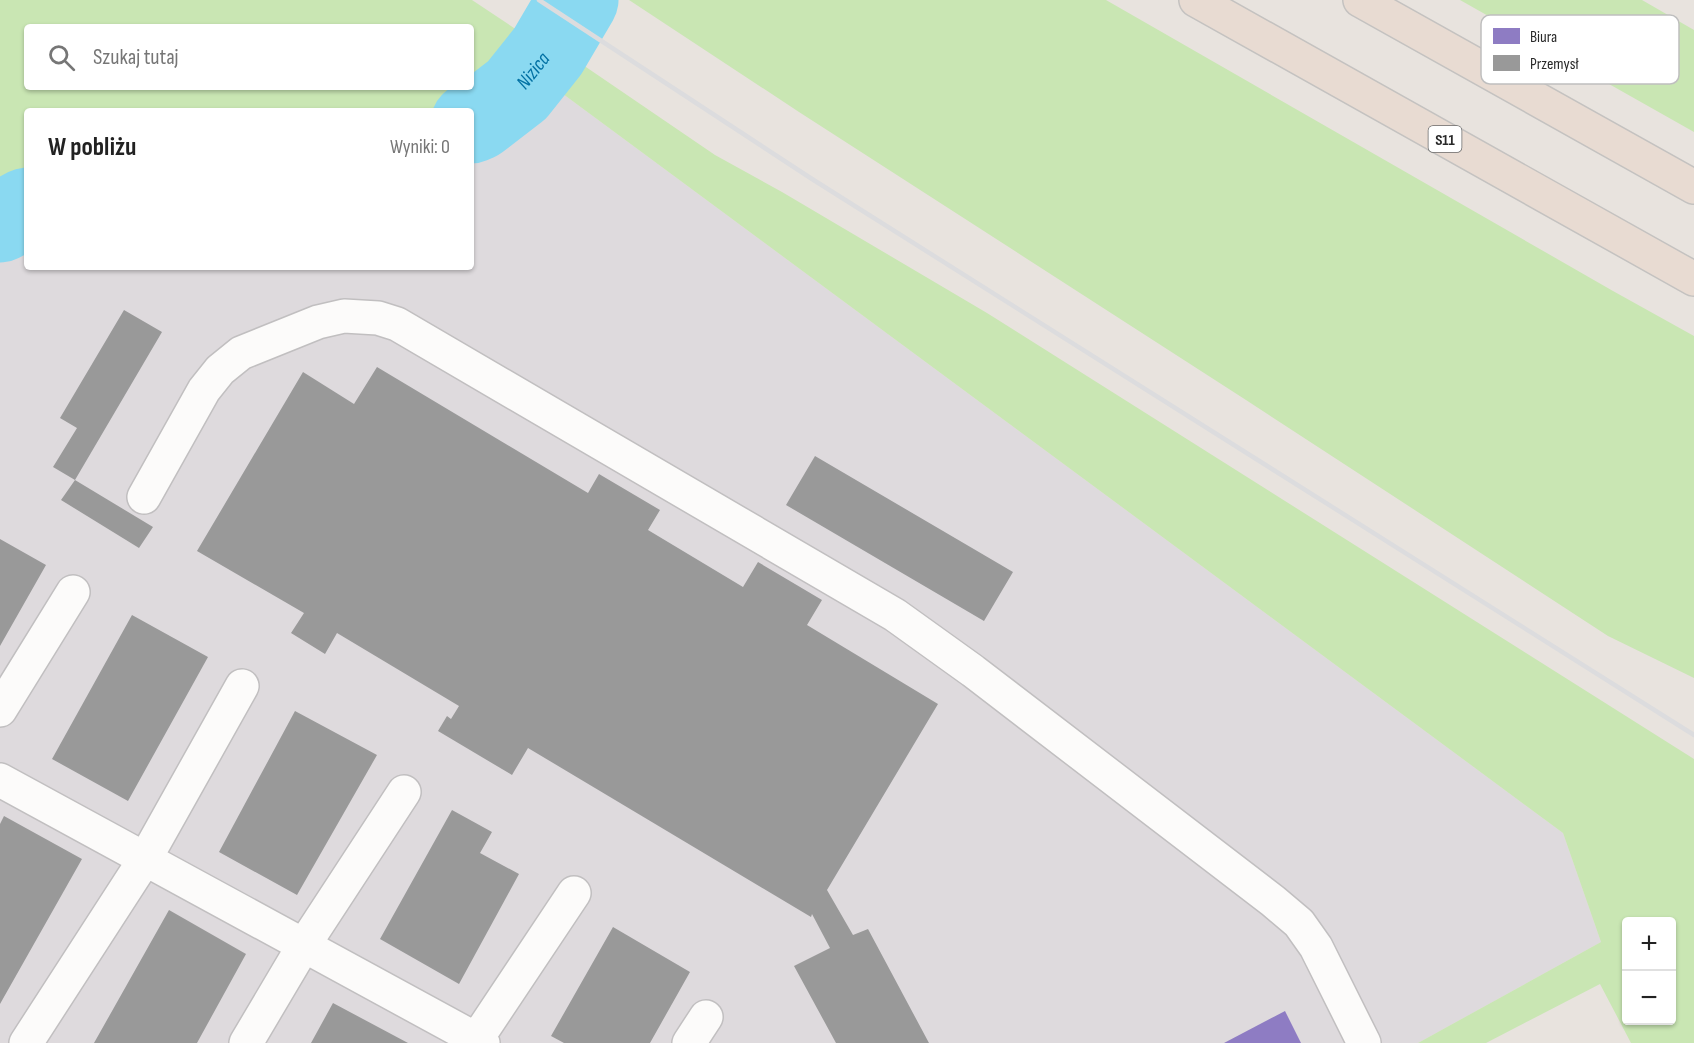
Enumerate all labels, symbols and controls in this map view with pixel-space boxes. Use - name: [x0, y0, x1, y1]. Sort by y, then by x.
- legend: [1481, 15, 1679, 84]
- search box: [24, 24, 474, 90]
- text: Biura: [1530, 28, 1557, 47]
- icon: search: [45, 41, 78, 74]
- text: Szukaj tutaj: [93, 44, 179, 71]
- water label: Nizica: [512, 48, 555, 94]
- text: Przemysł: [1530, 55, 1579, 74]
- road number: S11: [1428, 126, 1462, 152]
- text: W pobliżu: [48, 132, 136, 163]
- text: Wyniki: 0: [390, 135, 450, 159]
- map controls: [1622, 917, 1676, 1025]
- button: +: [1622, 917, 1676, 971]
- button: −: [1622, 971, 1676, 1025]

